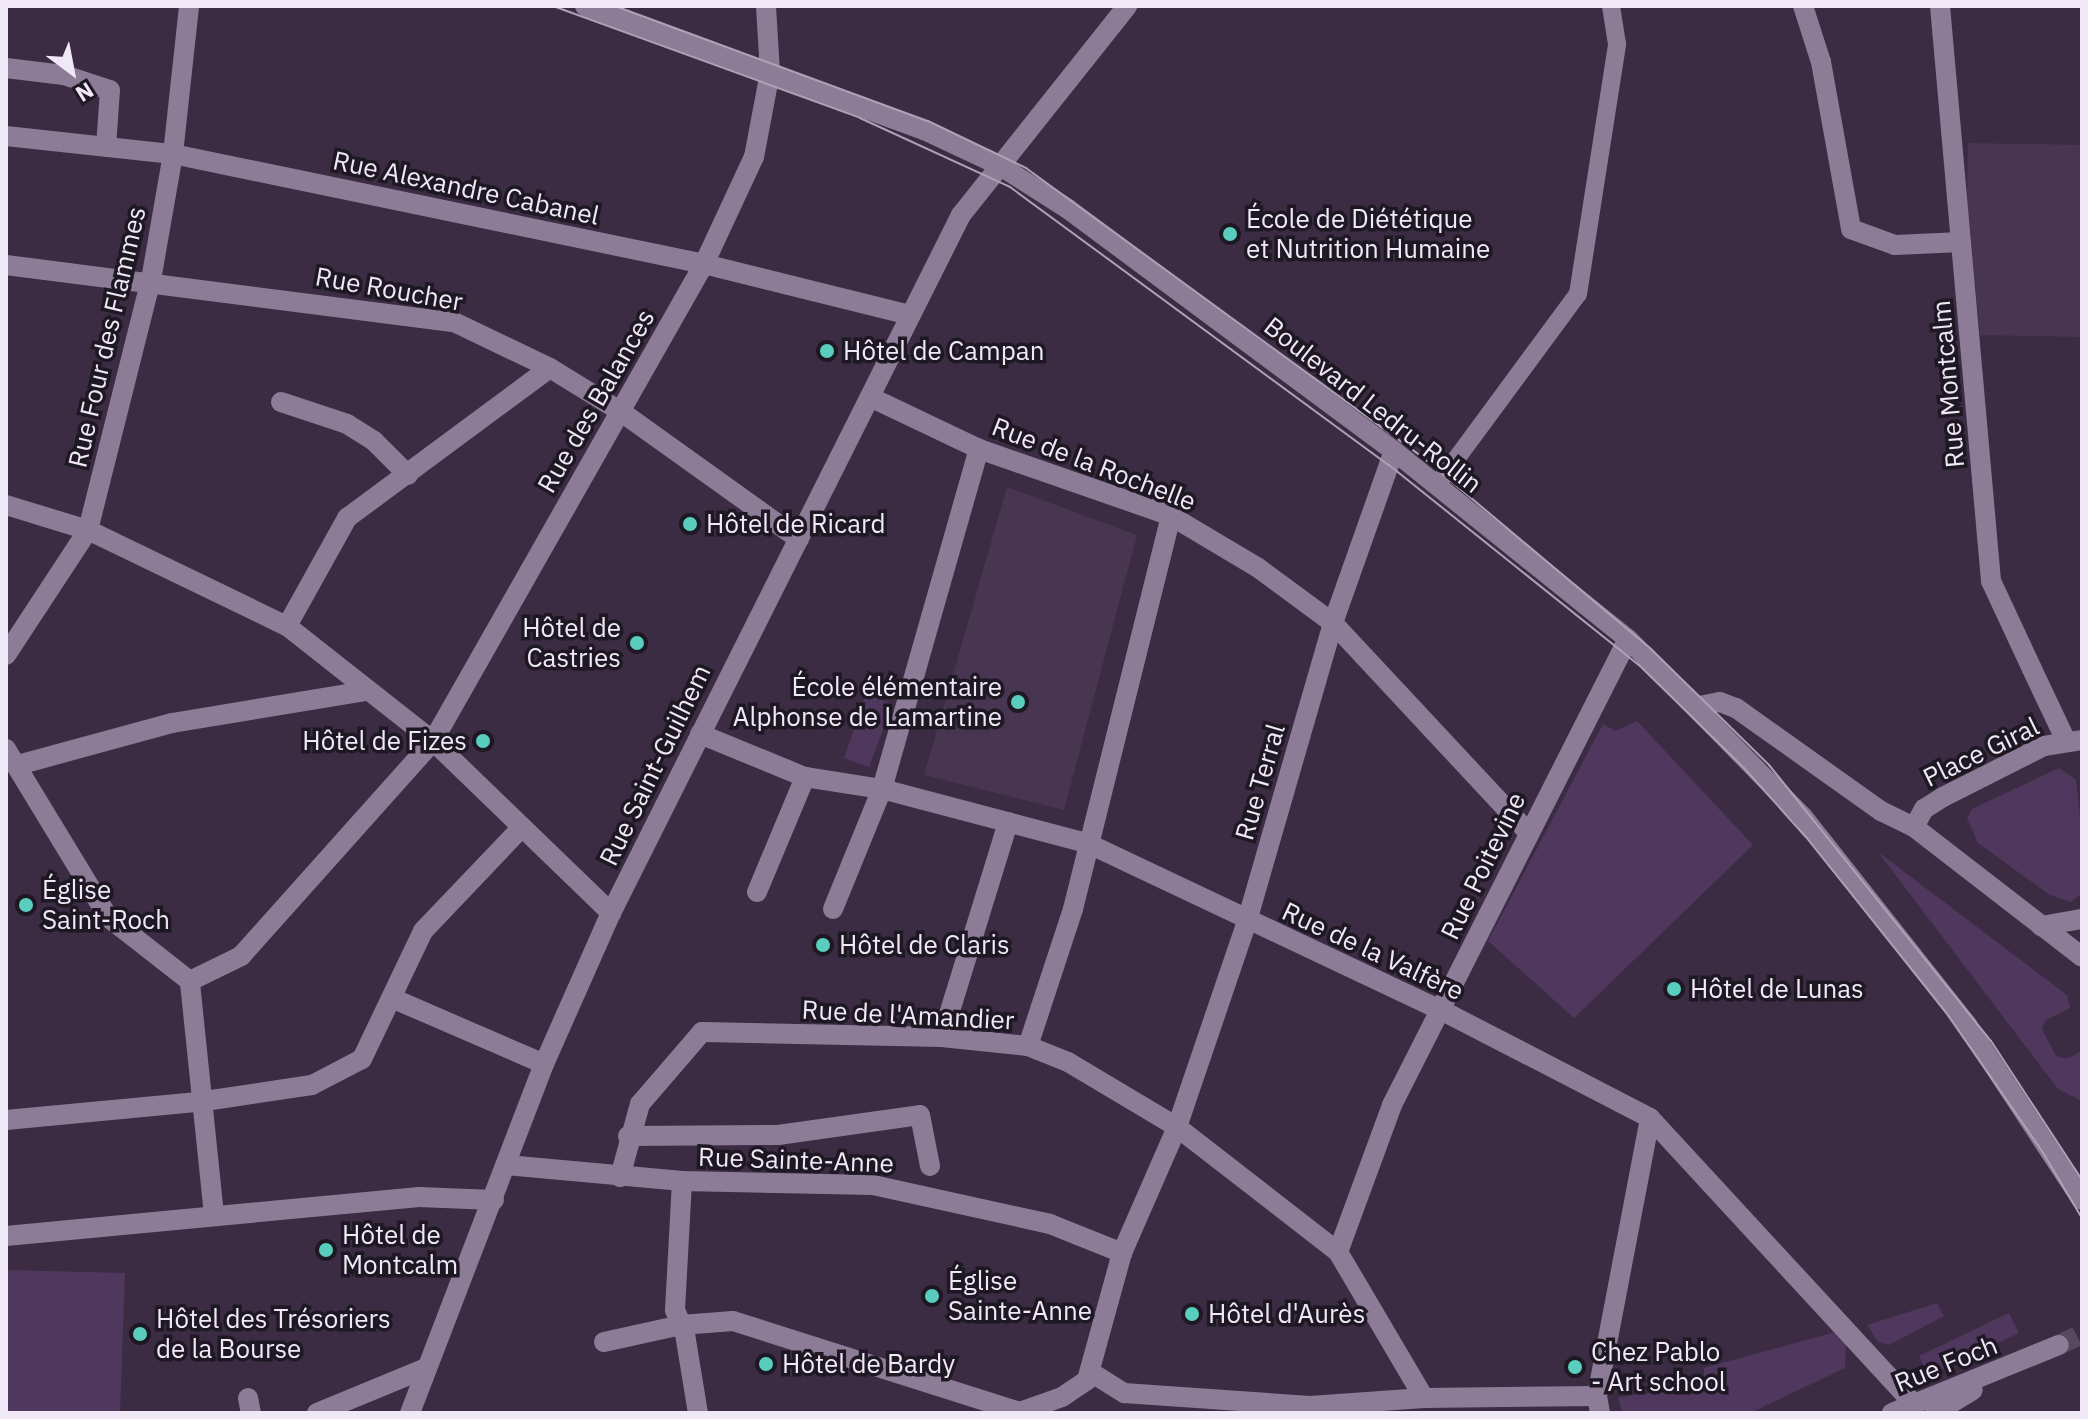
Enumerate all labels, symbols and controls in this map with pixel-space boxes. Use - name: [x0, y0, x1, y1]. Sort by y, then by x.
- north arrow: [32, 32, 112, 112]
- text: N: [71, 76, 99, 109]
- street label: Rue Alexandre Cabanel: [330, 145, 602, 231]
- place label: École de Diététique et Nutrition Humaine: [1246, 203, 1490, 264]
- street label: Rue Four des Flammes: [62, 204, 152, 470]
- marker: École de Diététique et Nutrition Humaine: [1221, 225, 1239, 243]
- street label: Rue Roucher: [313, 261, 465, 317]
- street label: Rue Montcalm: [1925, 299, 1971, 469]
- street label: Rue des Balances: [531, 304, 661, 498]
- street label: Boulevard Ledru-Rollin: [1258, 310, 1488, 500]
- place label: Hôtel de Campan: [843, 335, 1044, 367]
- marker: Hôtel de Campan: [818, 342, 836, 360]
- street label: Rue de la Rochelle: [988, 411, 1200, 517]
- place label: Hôtel de Ricard: [706, 508, 886, 540]
- marker: Hôtel de Ricard: [681, 515, 699, 533]
- place label: Hôtel de Castries: [522, 612, 621, 674]
- marker: Hôtel de Castries: [628, 634, 646, 652]
- street label: Rue Saint-Guilhem: [593, 659, 717, 871]
- place label: École élémentaire Alphonse de Lamartine: [733, 671, 1002, 732]
- marker: École élémentaire Alphonse de Lamartine: [1009, 693, 1027, 711]
- street label: Place Giral: [1918, 711, 2044, 793]
- street label: Rue Terral: [1229, 720, 1291, 844]
- place label: Hôtel de Fizes: [302, 725, 467, 757]
- marker: Hôtel de Fizes: [474, 732, 492, 750]
- street label: Rue Poitevine: [1434, 787, 1532, 945]
- place label: Église Saint-Roch: [42, 874, 170, 936]
- street label: Rue de la Valfère: [1277, 895, 1469, 1007]
- marker: Église Saint-Roch: [17, 896, 35, 914]
- place label: Hôtel de Claris: [839, 929, 1010, 961]
- marker: Hôtel de Claris: [814, 936, 832, 954]
- place label: Hôtel de Lunas: [1690, 973, 1864, 1005]
- marker: Hôtel de Lunas: [1665, 980, 1683, 998]
- street label: Rue de l'Amandier: [801, 994, 1015, 1036]
- street label: Rue Sainte-Anne: [698, 1141, 894, 1179]
- place label: Hôtel de Montcalm: [342, 1219, 458, 1280]
- marker: Hôtel de Montcalm: [317, 1241, 335, 1259]
- place label: Église Sainte-Anne: [948, 1265, 1092, 1326]
- marker: Église Sainte-Anne: [923, 1287, 941, 1305]
- place label: Hôtel d'Aurès: [1208, 1298, 1365, 1330]
- place label: Hôtel des Trésoriers de la Bourse: [156, 1303, 391, 1364]
- marker: Hôtel d'Aurès: [1183, 1305, 1201, 1323]
- marker: Hôtel des Trésoriers de la Bourse: [131, 1325, 149, 1343]
- street label: Rue Foch: [1890, 1329, 2002, 1399]
- place label: Chez Pablo - Art school: [1591, 1336, 1726, 1398]
- place label: Hôtel de Bardy: [782, 1348, 955, 1380]
- marker: Hôtel de Bardy: [757, 1355, 775, 1373]
- marker: Chez Pablo - Art school: [1566, 1358, 1584, 1376]

